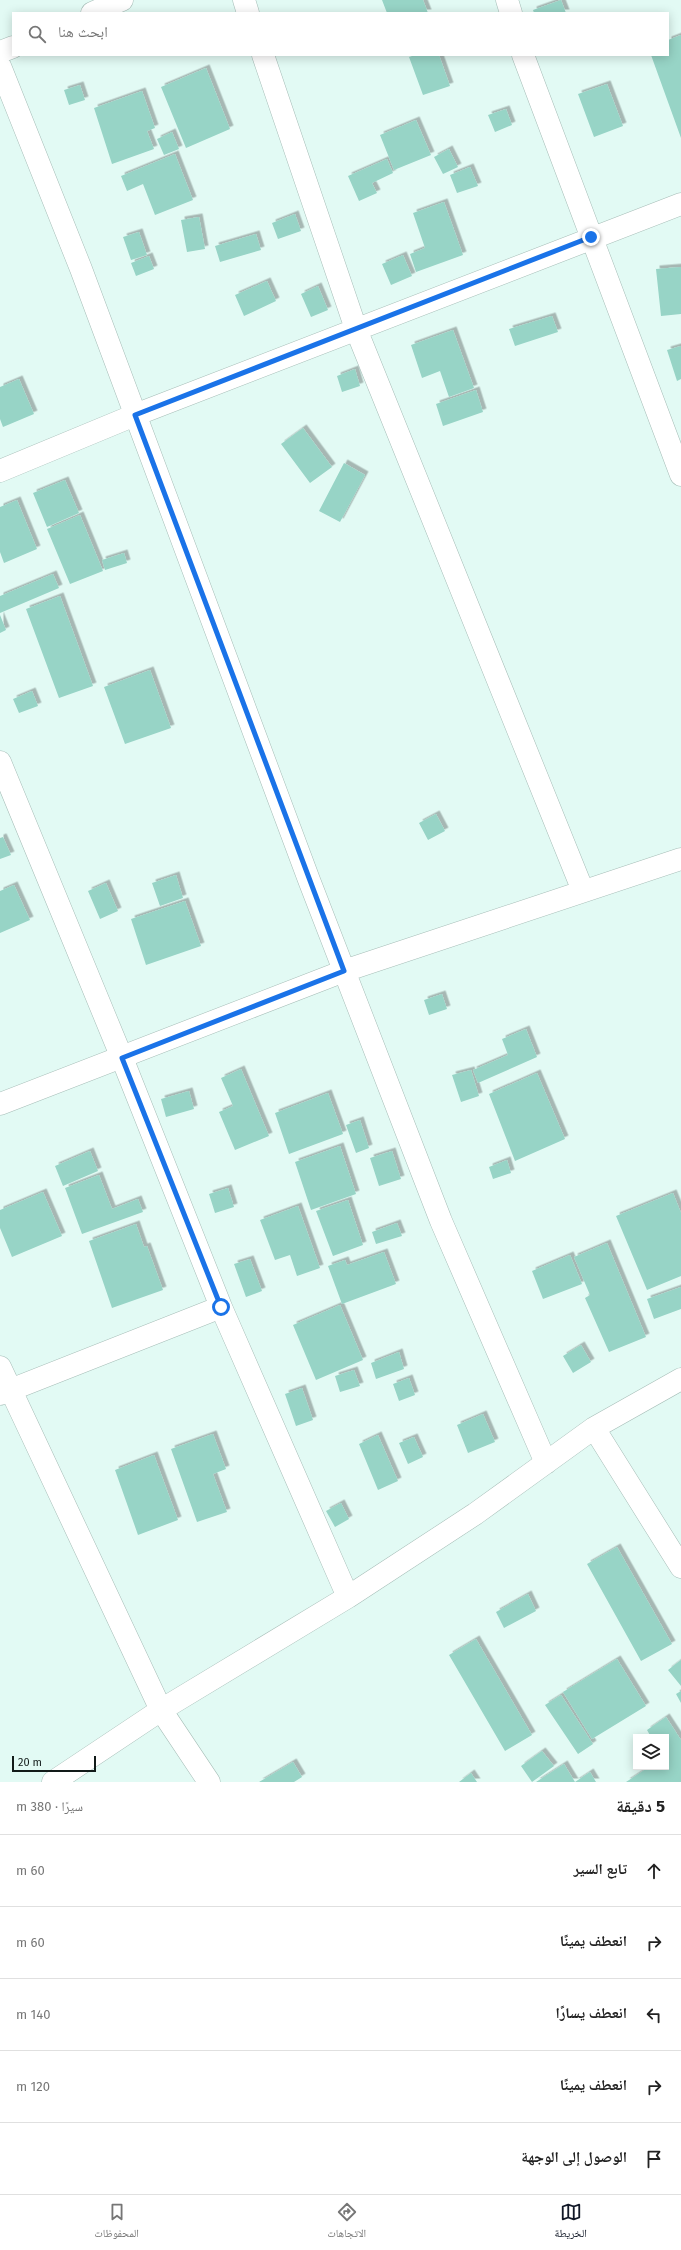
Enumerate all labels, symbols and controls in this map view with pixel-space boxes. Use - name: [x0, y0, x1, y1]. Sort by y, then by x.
- search box: [12, 12, 669, 56]
- icon: search: [26, 23, 48, 45]
- text: ابحث هنا: [58, 23, 108, 41]
- route end: [582, 228, 600, 246]
- route start: [212, 1298, 230, 1316]
- map controls: [633, 1734, 669, 1770]
- button: layers: [633, 1734, 669, 1770]
- scale bar: [12, 1754, 96, 1773]
- text: 20 m: [18, 1756, 42, 1769]
- text: 5 دقيقة: [616, 1796, 665, 1817]
- text: سيرًا · 380 m: [16, 1799, 83, 1814]
- text: تابع السير: [573, 1860, 627, 1878]
- icon: ahead: [643, 1860, 665, 1882]
- text: 60 m: [16, 1863, 45, 1878]
- text: انعطف يمينًا: [560, 1932, 627, 1950]
- icon: right: [643, 1932, 665, 1954]
- text: 60 m: [16, 1935, 45, 1950]
- text: انعطف يسارًا: [555, 2004, 627, 2022]
- icon: left: [643, 2004, 665, 2026]
- text: 140 m: [16, 2007, 50, 2022]
- text: انعطف يمينًا: [560, 2076, 627, 2094]
- icon: right: [643, 2076, 665, 2098]
- text: 120 m: [16, 2079, 50, 2094]
- text: الوصول إلى الوجهة: [521, 2148, 627, 2166]
- icon: arrive: [643, 2148, 665, 2170]
- tab: المحفوظات: [94, 2201, 139, 2244]
- tab: الاتجاهات: [327, 2201, 366, 2244]
- tab: الخريطة: [554, 2201, 587, 2244]

